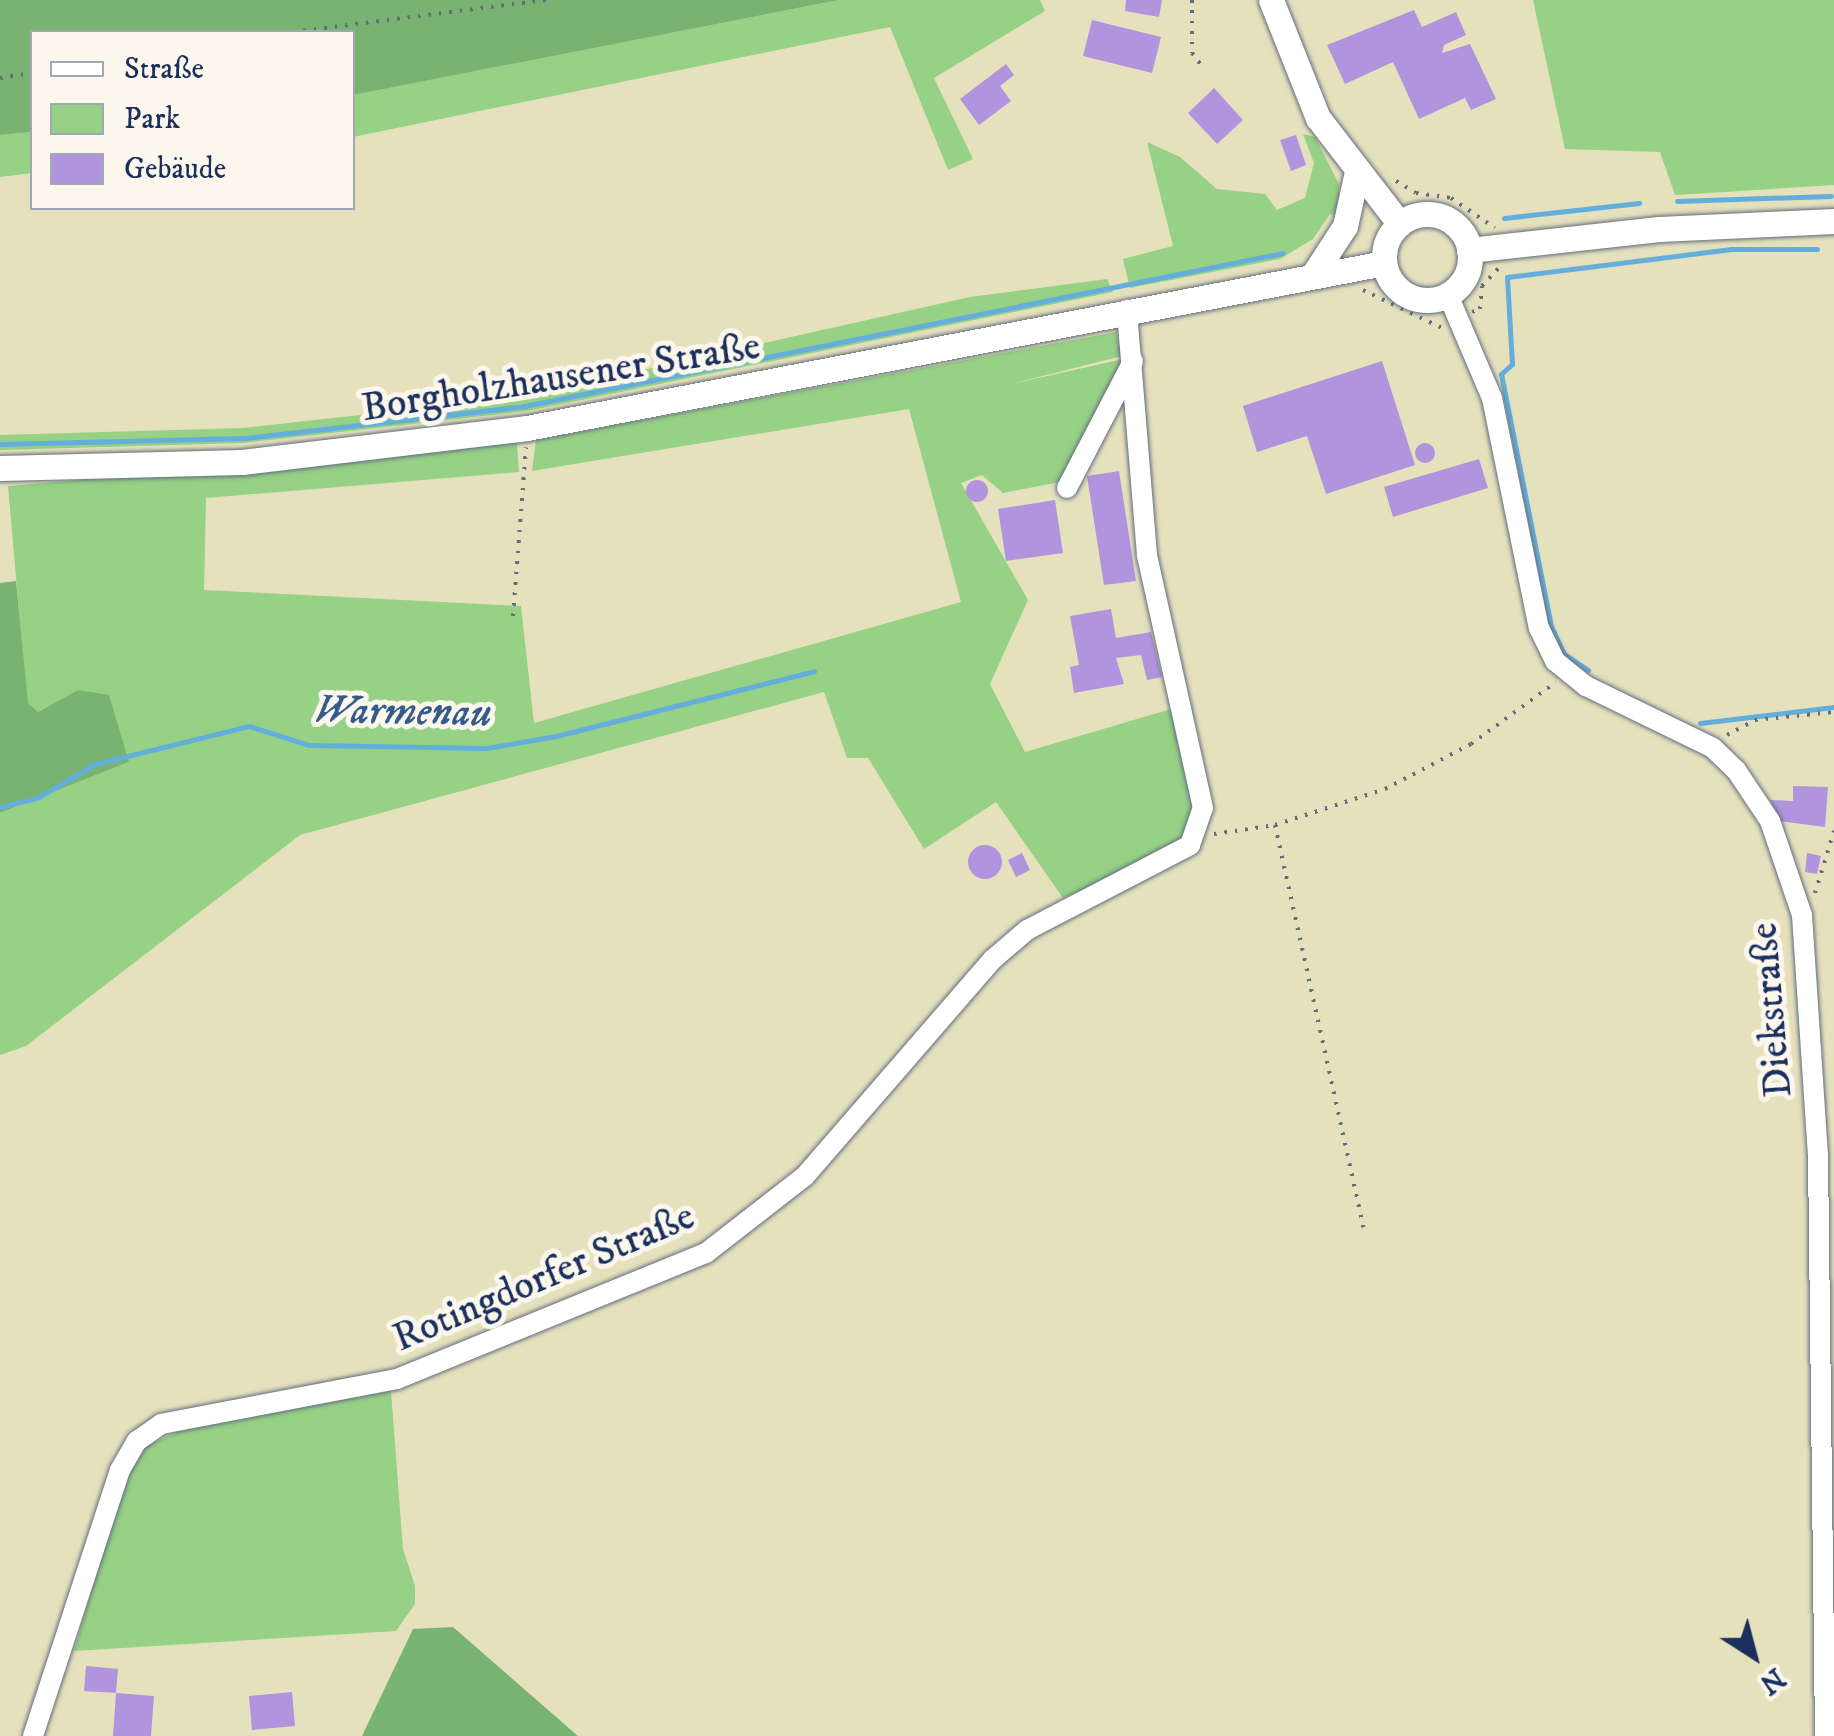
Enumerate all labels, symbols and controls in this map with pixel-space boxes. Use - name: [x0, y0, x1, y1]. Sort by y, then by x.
- legend: [30, 30, 355, 210]
- text: Straße: [124, 51, 204, 88]
- text: Park: [124, 101, 180, 138]
- text: Gebäude: [124, 151, 226, 188]
- street label: Borgholzhausener Straße: [358, 323, 764, 433]
- water label: Warmenau: [313, 685, 493, 739]
- street label: Diekstraße: [1740, 921, 1804, 1099]
- street label: Rotingdorfer Straße: [386, 1193, 702, 1363]
- north arrow: [1704, 1606, 1804, 1706]
- text: N: [1752, 1660, 1792, 1702]

